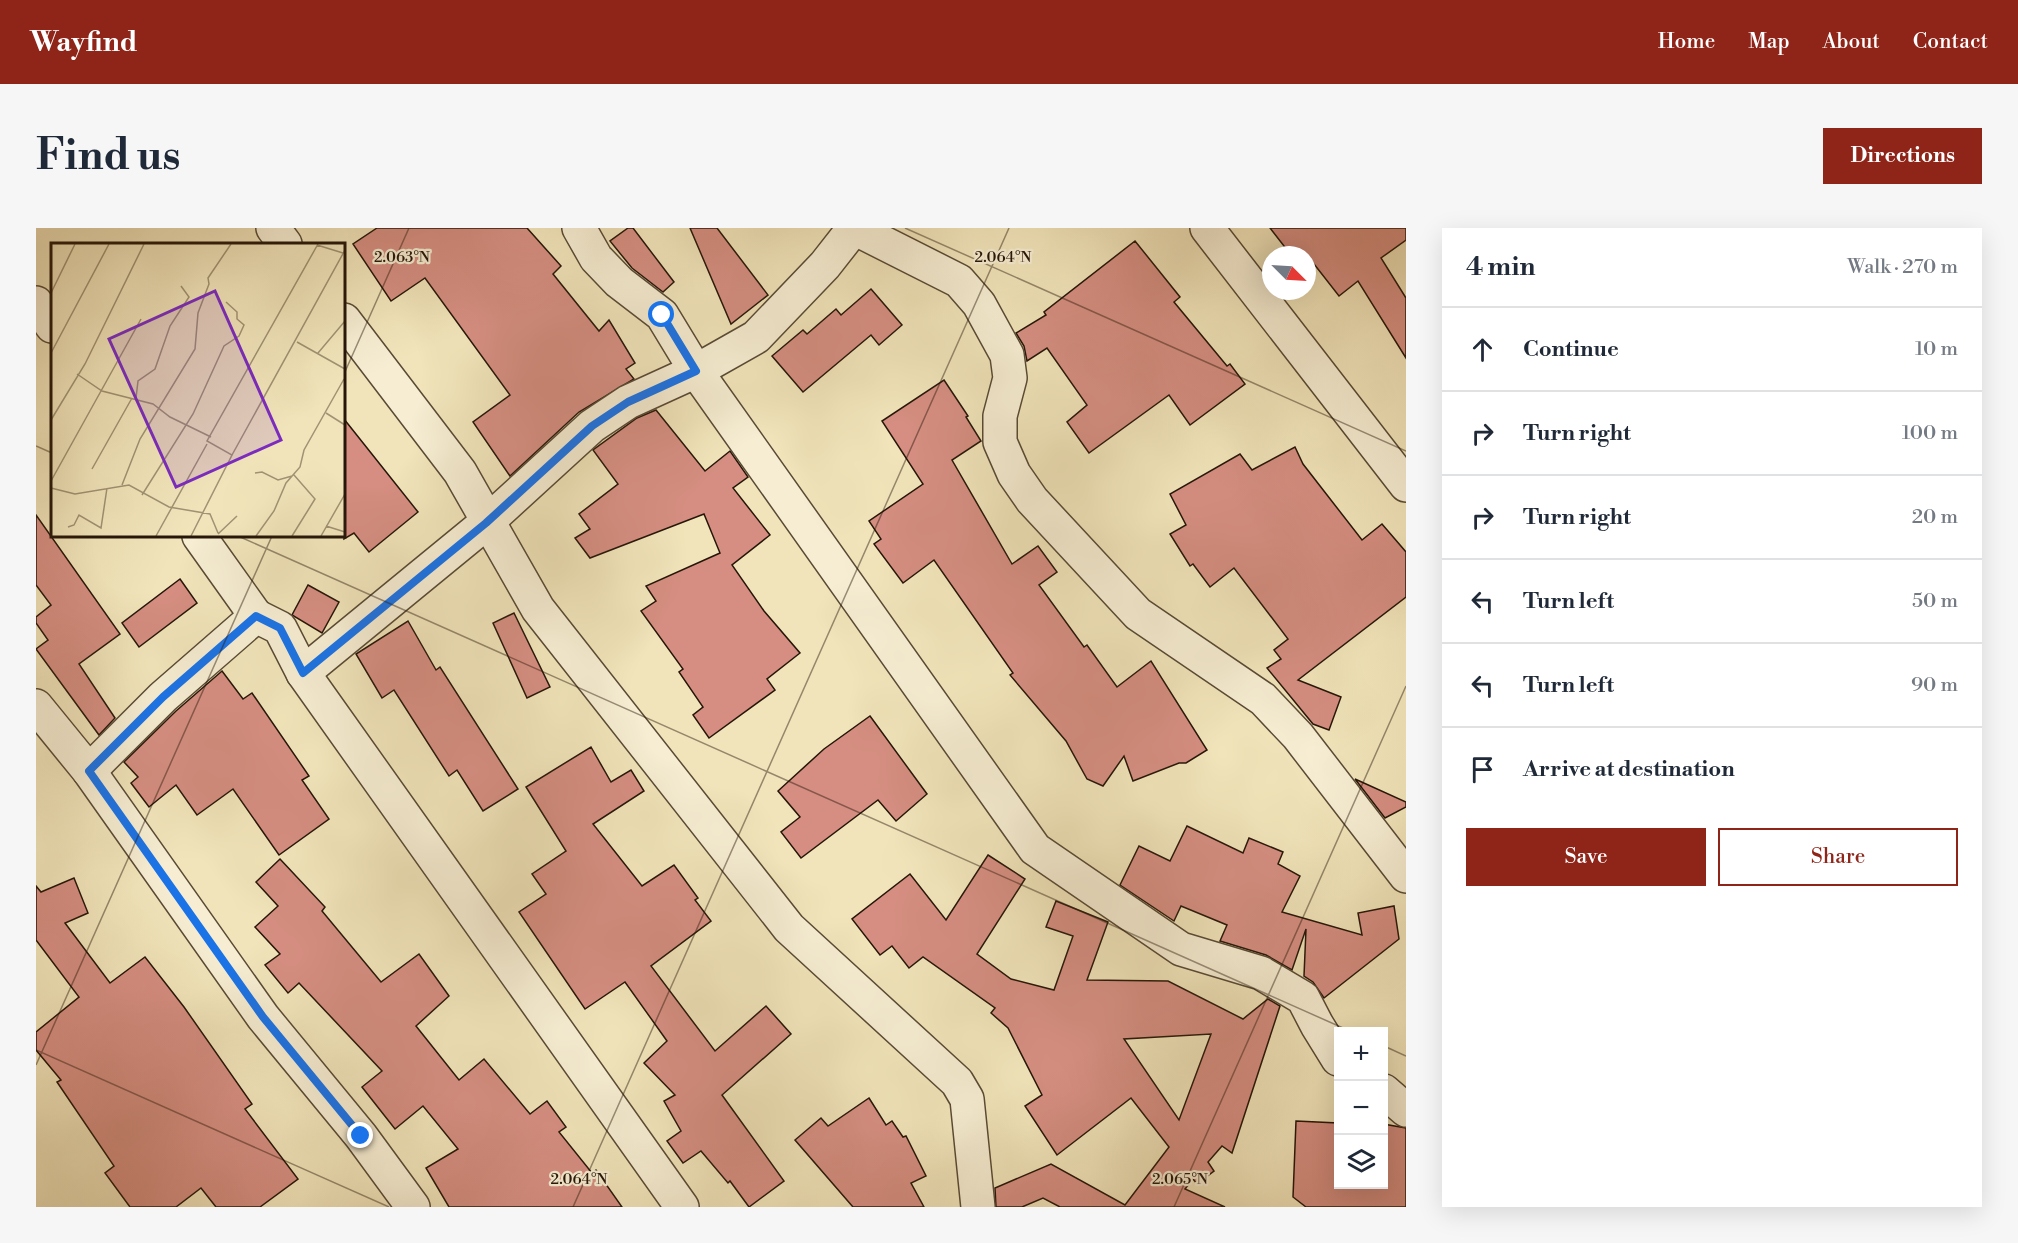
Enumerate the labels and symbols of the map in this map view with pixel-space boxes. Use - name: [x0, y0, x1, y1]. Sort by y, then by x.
- inset map: [51, 243, 345, 537]
- north arrow: [1262, 246, 1316, 300]
- text: 2.063°N: [374, 248, 430, 267]
- text: 2.064°N: [975, 248, 1031, 267]
- route start: [648, 301, 674, 327]
- route end: [347, 1122, 373, 1148]
- text: 2.064°N: [551, 1170, 607, 1189]
- text: 2.065°N: [1152, 1170, 1208, 1189]

